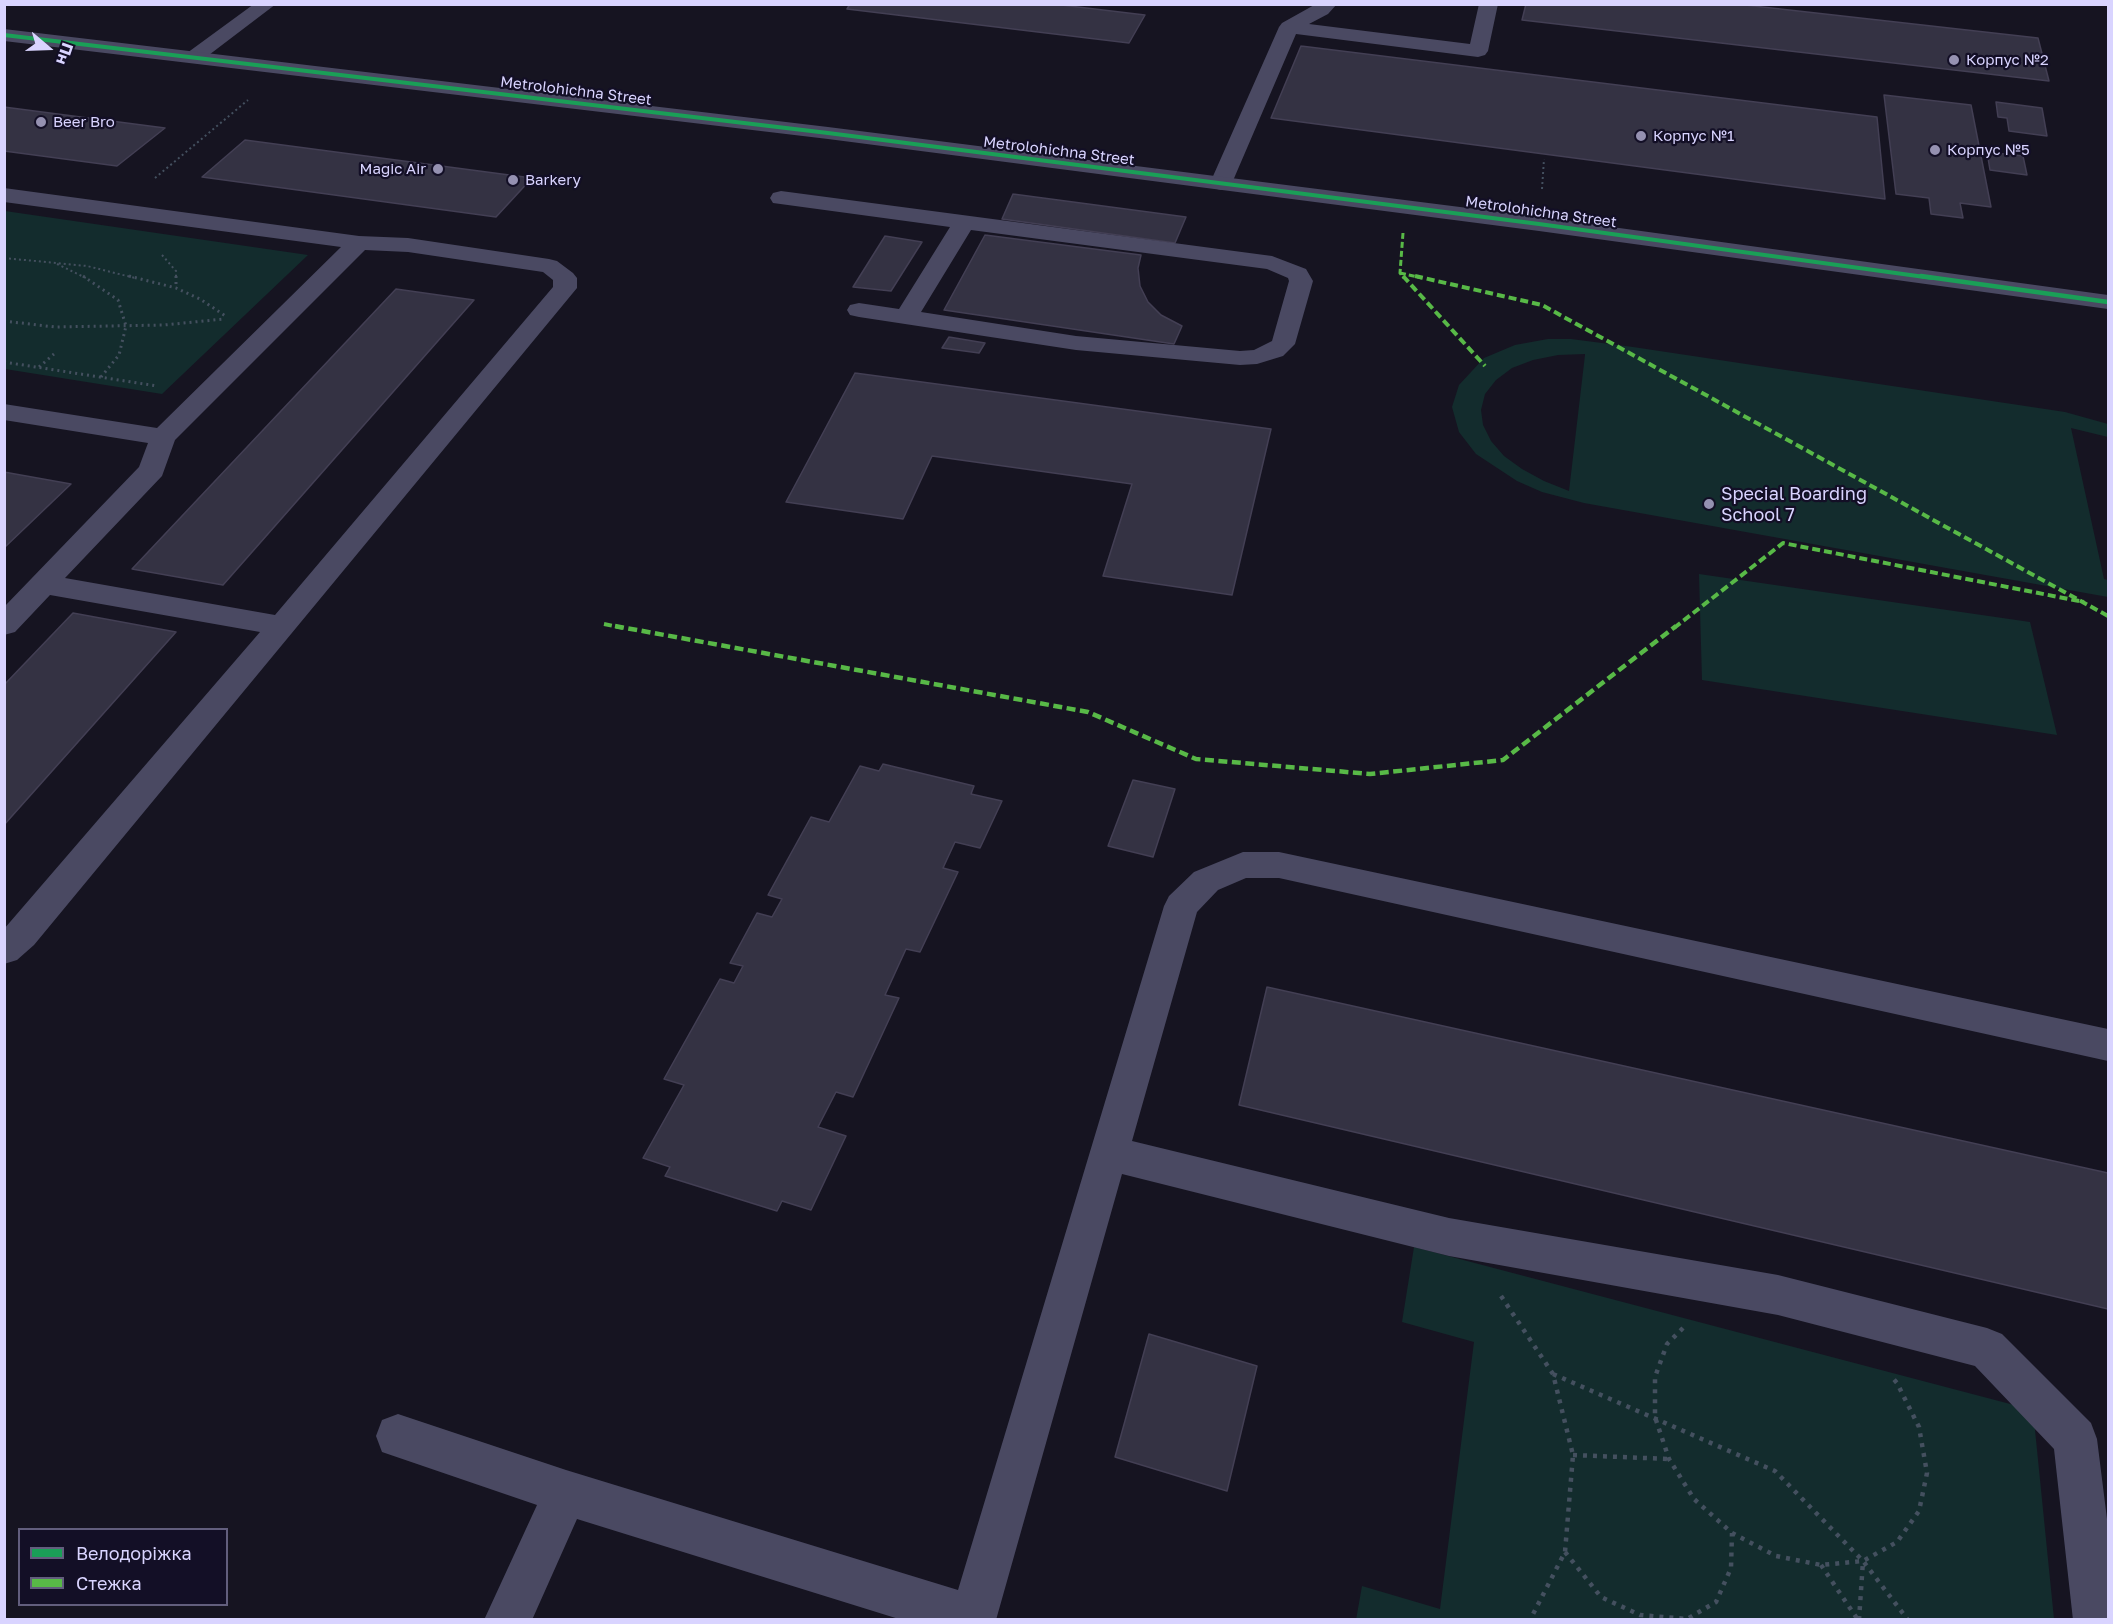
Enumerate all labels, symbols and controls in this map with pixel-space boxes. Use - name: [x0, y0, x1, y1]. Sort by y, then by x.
- north arrow: [18, 18, 78, 78]
- text: Пн: [52, 40, 78, 67]
- place label: Корпус №2: [1966, 51, 2049, 69]
- marker: Корпус №2: [1947, 53, 1961, 67]
- street label: Metrolohichna Street: [499, 73, 653, 109]
- place label: Beer Bro: [53, 113, 115, 131]
- marker: Beer Bro: [34, 115, 48, 129]
- place label: Корпус №1: [1653, 127, 1734, 145]
- marker: Корпус №1: [1634, 129, 1648, 143]
- street label: Metrolohichna Street: [982, 133, 1136, 169]
- place label: Корпус №5: [1947, 141, 2030, 159]
- marker: Корпус №5: [1928, 143, 1942, 157]
- place label: Magic Air: [360, 160, 426, 178]
- marker: Magic Air: [431, 162, 445, 176]
- place label: Barkery: [525, 171, 581, 189]
- marker: Barkery: [506, 173, 520, 187]
- street label: Metrolohichna Street: [1464, 192, 1618, 232]
- place label: Special Boarding School 7: [1721, 483, 1867, 526]
- marker: Special Boarding School 7: [1702, 497, 1716, 511]
- legend: [18, 1528, 228, 1606]
- text: Велодоріжка: [76, 1542, 192, 1564]
- text: Стежка: [76, 1572, 142, 1594]

